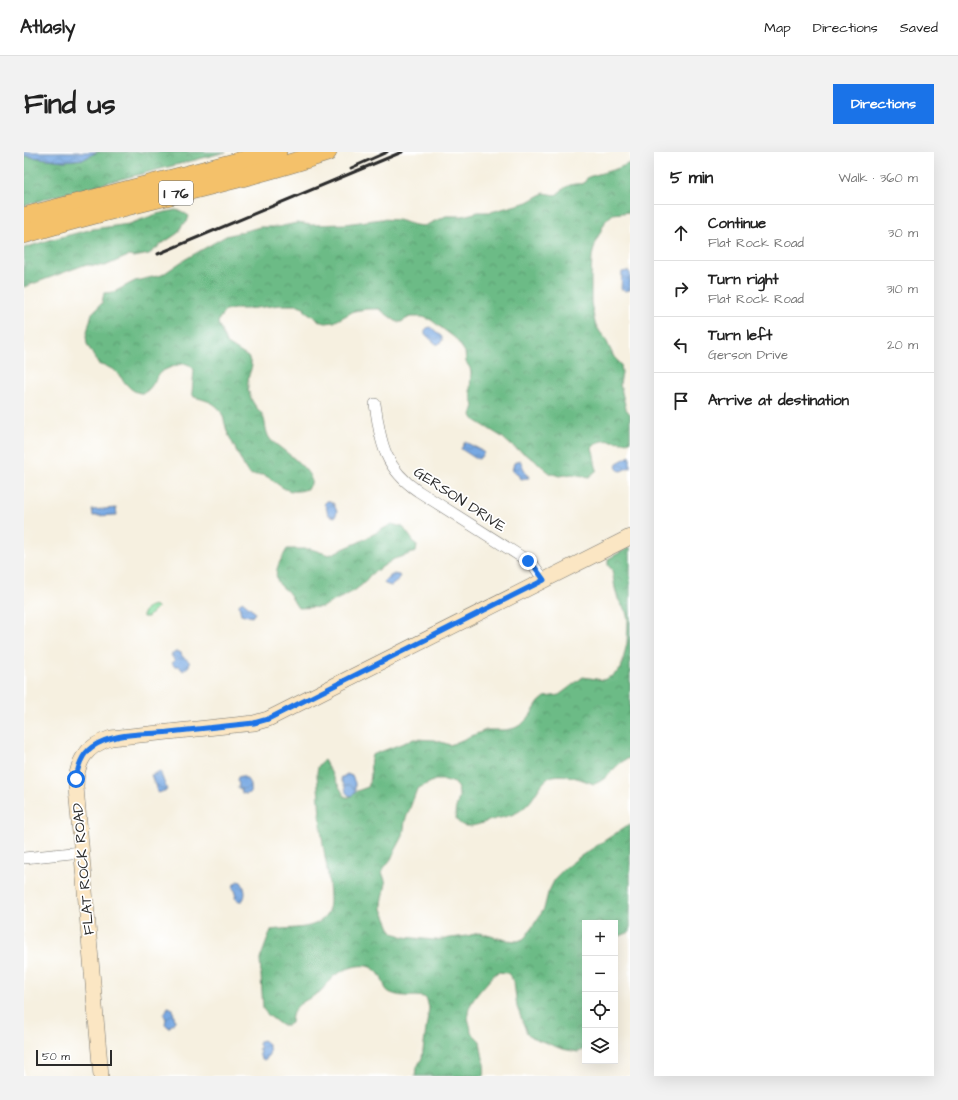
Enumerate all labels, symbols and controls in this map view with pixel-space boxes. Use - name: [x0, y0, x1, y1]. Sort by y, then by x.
- text: Atlasly: [20, 14, 75, 41]
- text: Map: [764, 18, 791, 38]
- text: Directions: [813, 18, 878, 38]
- text: Saved: [900, 18, 938, 38]
- button: Directions: [833, 84, 934, 124]
- text: Find us: [24, 85, 115, 124]
- text: 5 min: [670, 166, 713, 190]
- text: Walk · 360 m: [839, 169, 918, 187]
- road number: I 76: [159, 181, 193, 205]
- text: Continue: [708, 213, 766, 234]
- icon: ahead: [670, 222, 692, 244]
- text: 30 m: [888, 224, 918, 242]
- text: Flat Rock Road: [708, 234, 804, 252]
- text: Turn right: [708, 269, 779, 290]
- icon: right: [670, 278, 692, 300]
- text: 310 m: [886, 280, 918, 298]
- text: Flat Rock Road: [708, 290, 804, 308]
- text: Turn left: [708, 325, 772, 346]
- icon: left: [670, 334, 692, 356]
- text: 20 m: [887, 336, 918, 354]
- text: Gerson Drive: [708, 346, 788, 364]
- icon: arrive: [670, 390, 692, 412]
- text: Arrive at destination: [708, 390, 849, 411]
- street label: GERSON DRIVE: [410, 462, 510, 537]
- route end: [519, 552, 537, 570]
- route start: [67, 770, 85, 788]
- street label: FLAT ROCK ROAD: [67, 802, 100, 936]
- map controls: [582, 920, 618, 1064]
- button: +: [582, 920, 618, 956]
- button: −: [582, 956, 618, 992]
- button: locate: [582, 992, 618, 1028]
- button: layers: [582, 1028, 618, 1064]
- scale bar: [36, 1048, 112, 1067]
- text: 50 m: [42, 1049, 70, 1064]

